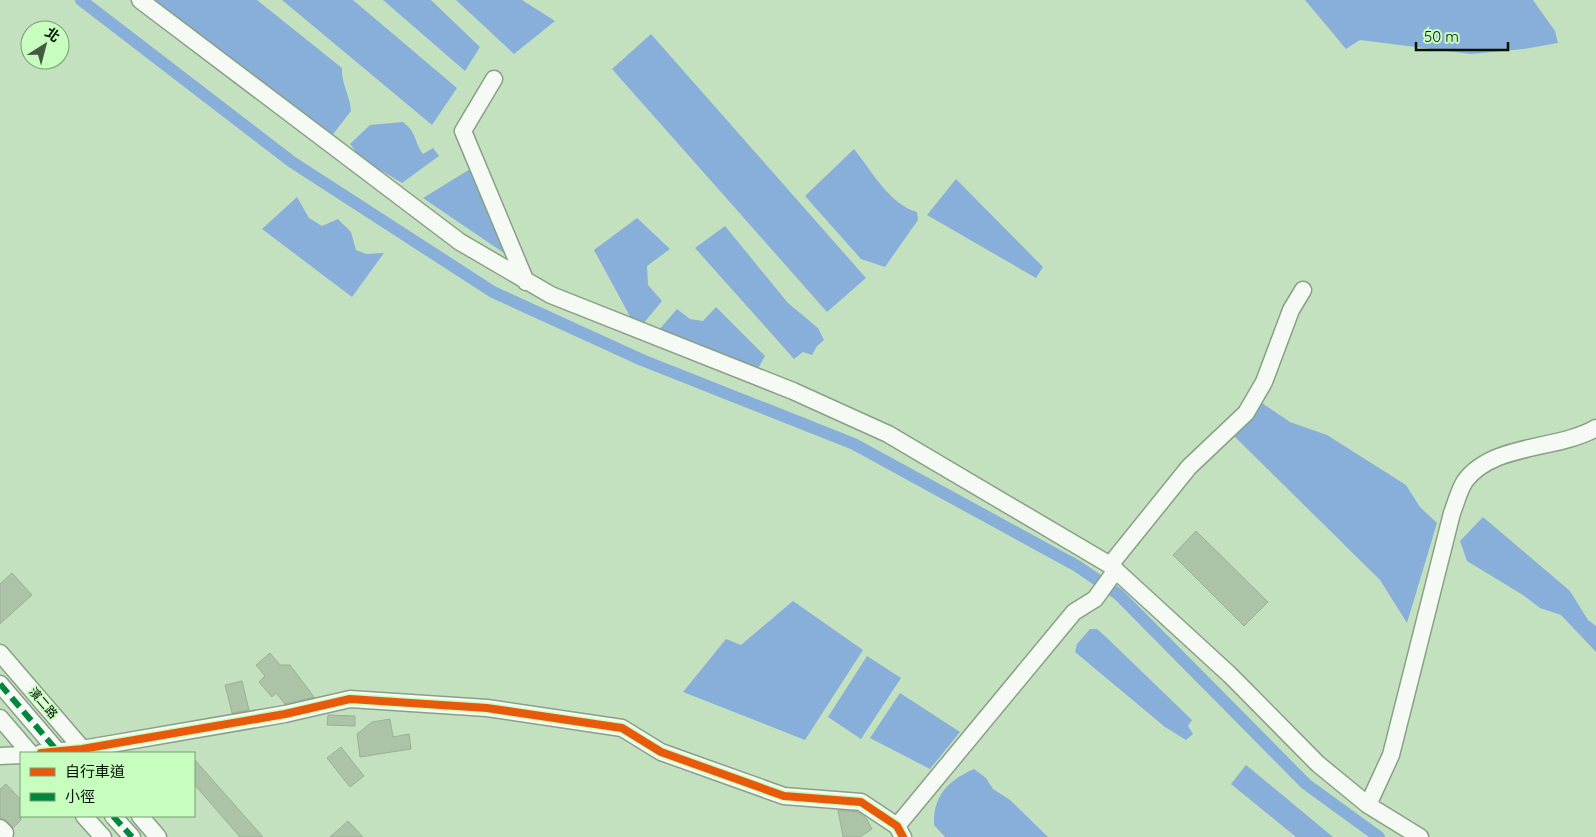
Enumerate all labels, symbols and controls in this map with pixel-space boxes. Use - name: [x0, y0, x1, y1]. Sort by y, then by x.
- north arrow: [20, 20, 70, 70]
- scale bar: [1416, 20, 1508, 52]
- text: 北: [42, 23, 64, 46]
- text: 50 m: [1424, 27, 1459, 46]
- street label: 濱二路: [26, 684, 61, 721]
- legend: [20, 752, 195, 817]
- text: 自行車道: [65, 762, 125, 781]
- text: 小徑: [65, 787, 95, 806]

